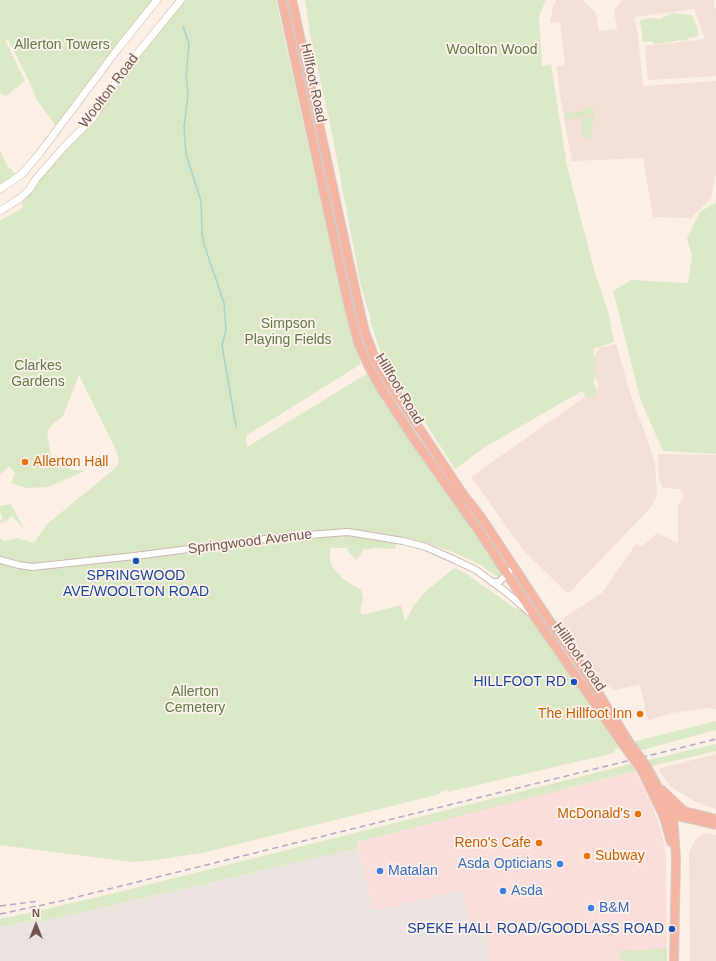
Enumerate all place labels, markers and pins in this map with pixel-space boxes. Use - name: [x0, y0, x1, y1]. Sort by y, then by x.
- place label: Allerton Hall: [33, 454, 108, 470]
- marker: Allerton Hall: [20, 457, 30, 467]
- marker: SPRINGWOOD AVE/WOOLTON ROAD: [131, 556, 141, 566]
- place label: SPRINGWOOD AVE/WOOLTON ROAD: [63, 568, 209, 600]
- place label: HILLFOOT RD: [473, 674, 566, 690]
- marker: HILLFOOT RD: [569, 677, 579, 687]
- place label: The Hillfoot Inn: [538, 706, 632, 722]
- marker: The Hillfoot Inn: [635, 709, 645, 719]
- place label: McDonald's: [557, 806, 630, 822]
- marker: McDonald's: [633, 809, 643, 819]
- place label: Reno's Cafe: [454, 835, 531, 851]
- marker: Reno's Cafe: [534, 838, 544, 848]
- place label: Subway: [595, 848, 645, 864]
- marker: Subway: [582, 851, 592, 861]
- place label: Asda Opticians: [458, 856, 552, 872]
- marker: Asda Opticians: [555, 859, 565, 869]
- place label: Matalan: [388, 863, 438, 879]
- marker: Matalan: [375, 866, 385, 876]
- place label: Asda: [511, 883, 543, 899]
- marker: Asda: [498, 886, 508, 896]
- place label: B&M: [599, 900, 629, 916]
- marker: B&M: [586, 903, 596, 913]
- place label: SPEKE HALL ROAD/GOODLASS ROAD: [407, 921, 664, 937]
- marker: SPEKE HALL ROAD/GOODLASS ROAD: [667, 924, 677, 934]

